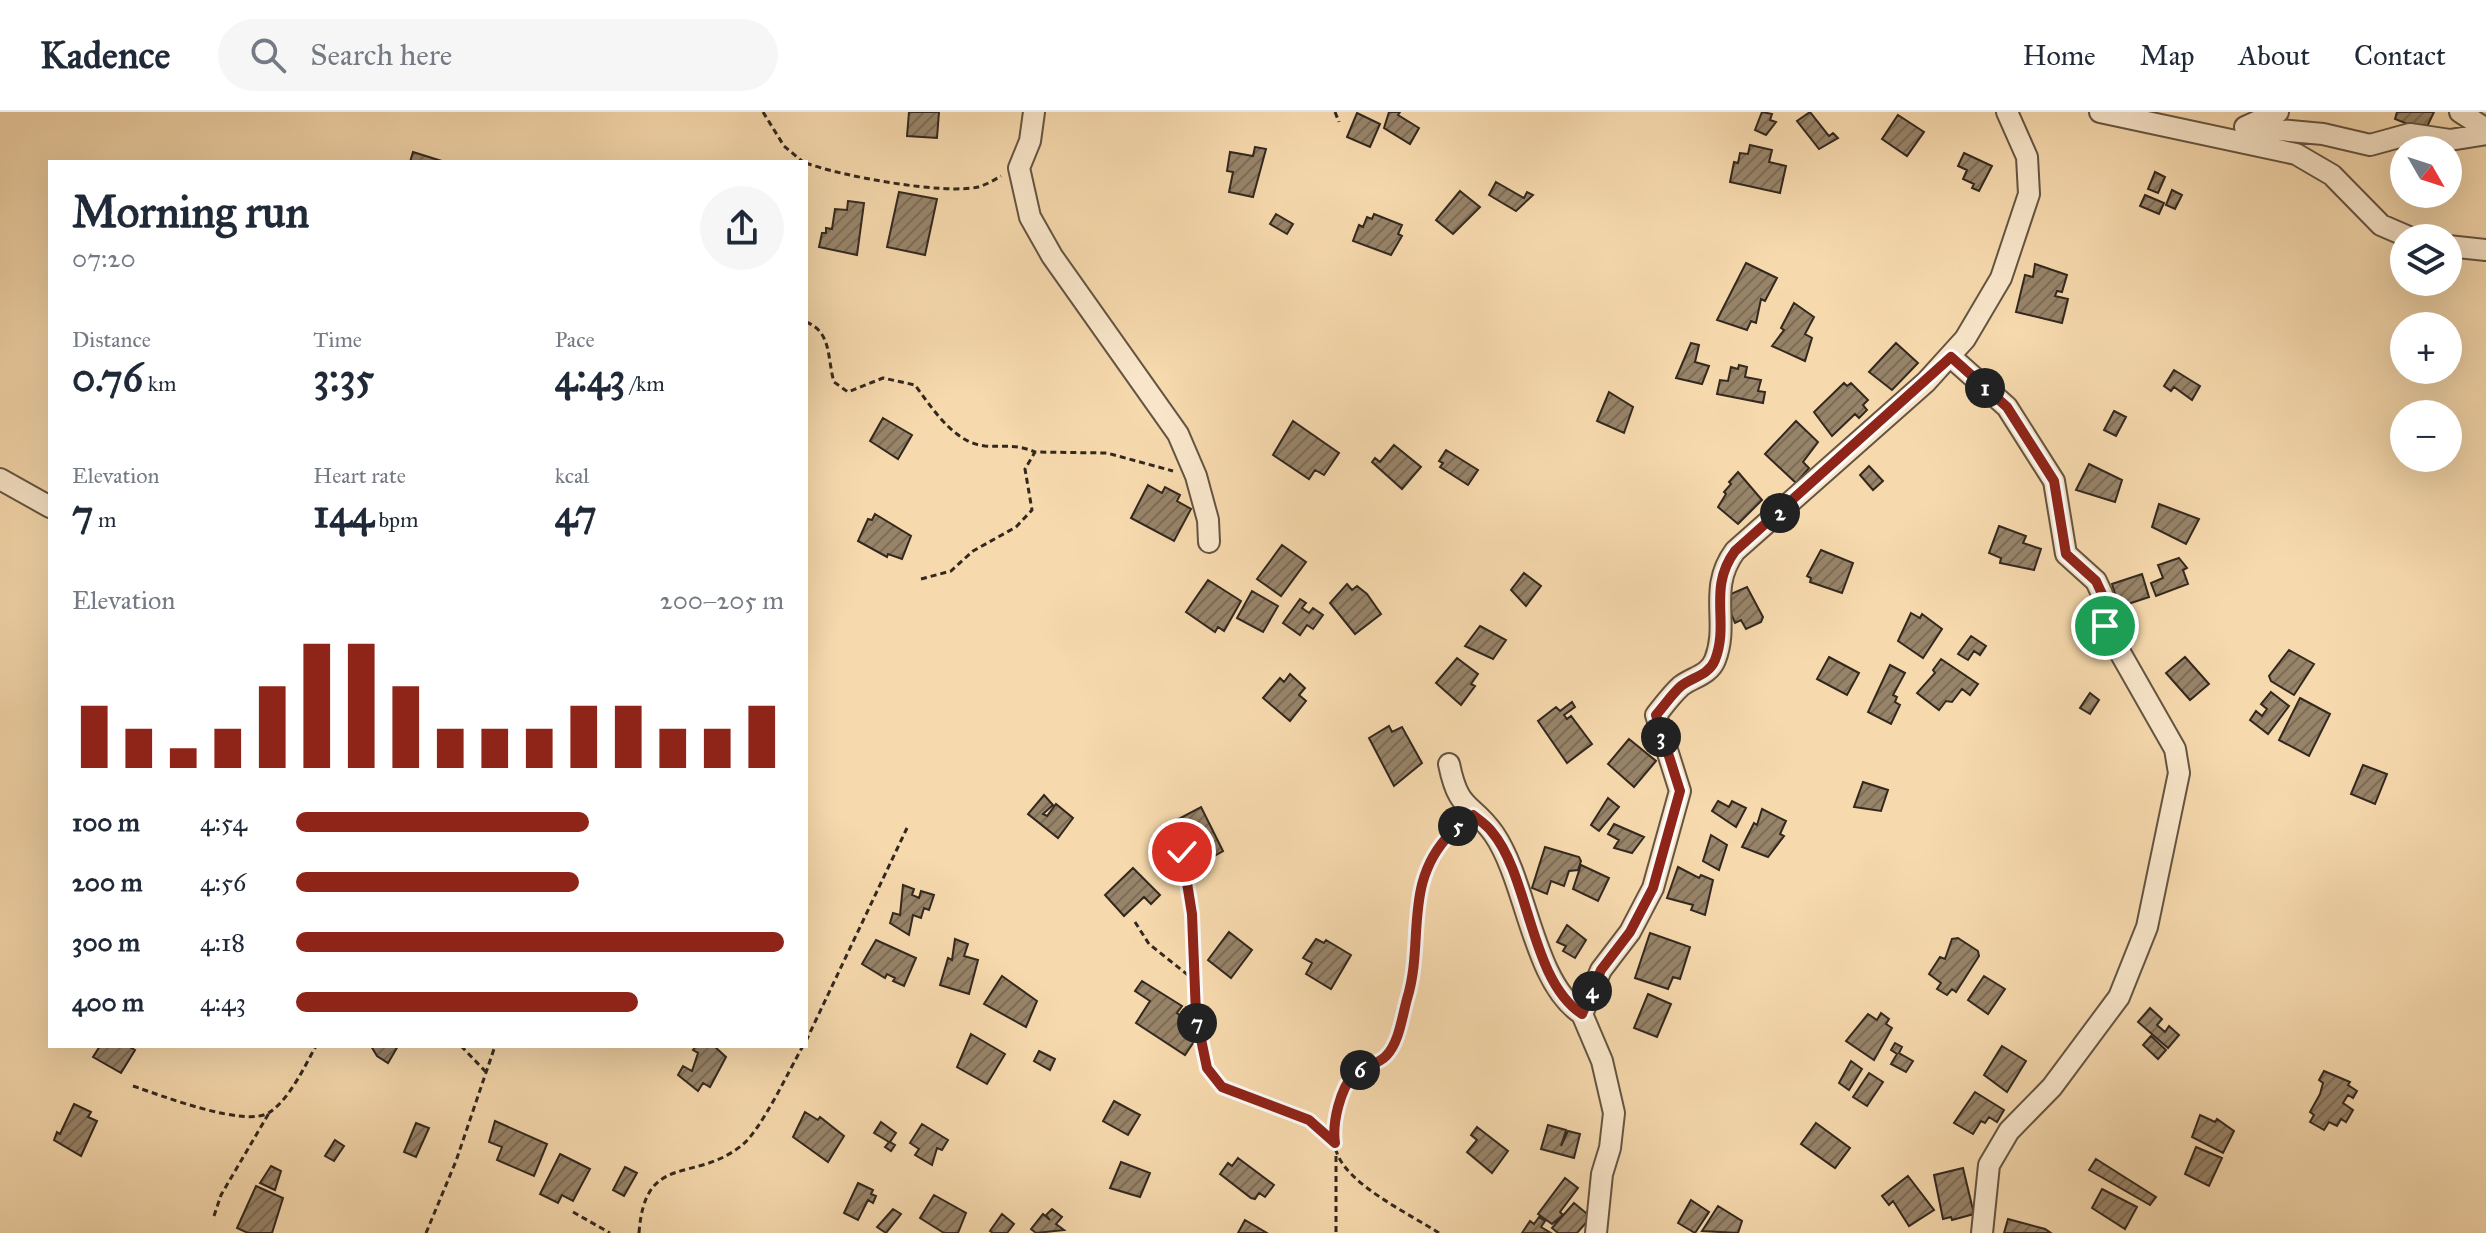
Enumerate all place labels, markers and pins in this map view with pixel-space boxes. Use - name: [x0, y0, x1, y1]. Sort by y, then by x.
- pin: 1: [1965, 368, 2005, 408]
- pin: 2: [1760, 493, 1800, 533]
- pin: [2071, 592, 2139, 660]
- pin: 3: [1641, 717, 1681, 757]
- pin: 5: [1438, 806, 1478, 846]
- pin: [1148, 818, 1216, 886]
- pin: 4: [1572, 971, 1612, 1011]
- pin: 7: [1177, 1003, 1217, 1043]
- pin: 6: [1340, 1050, 1380, 1090]

